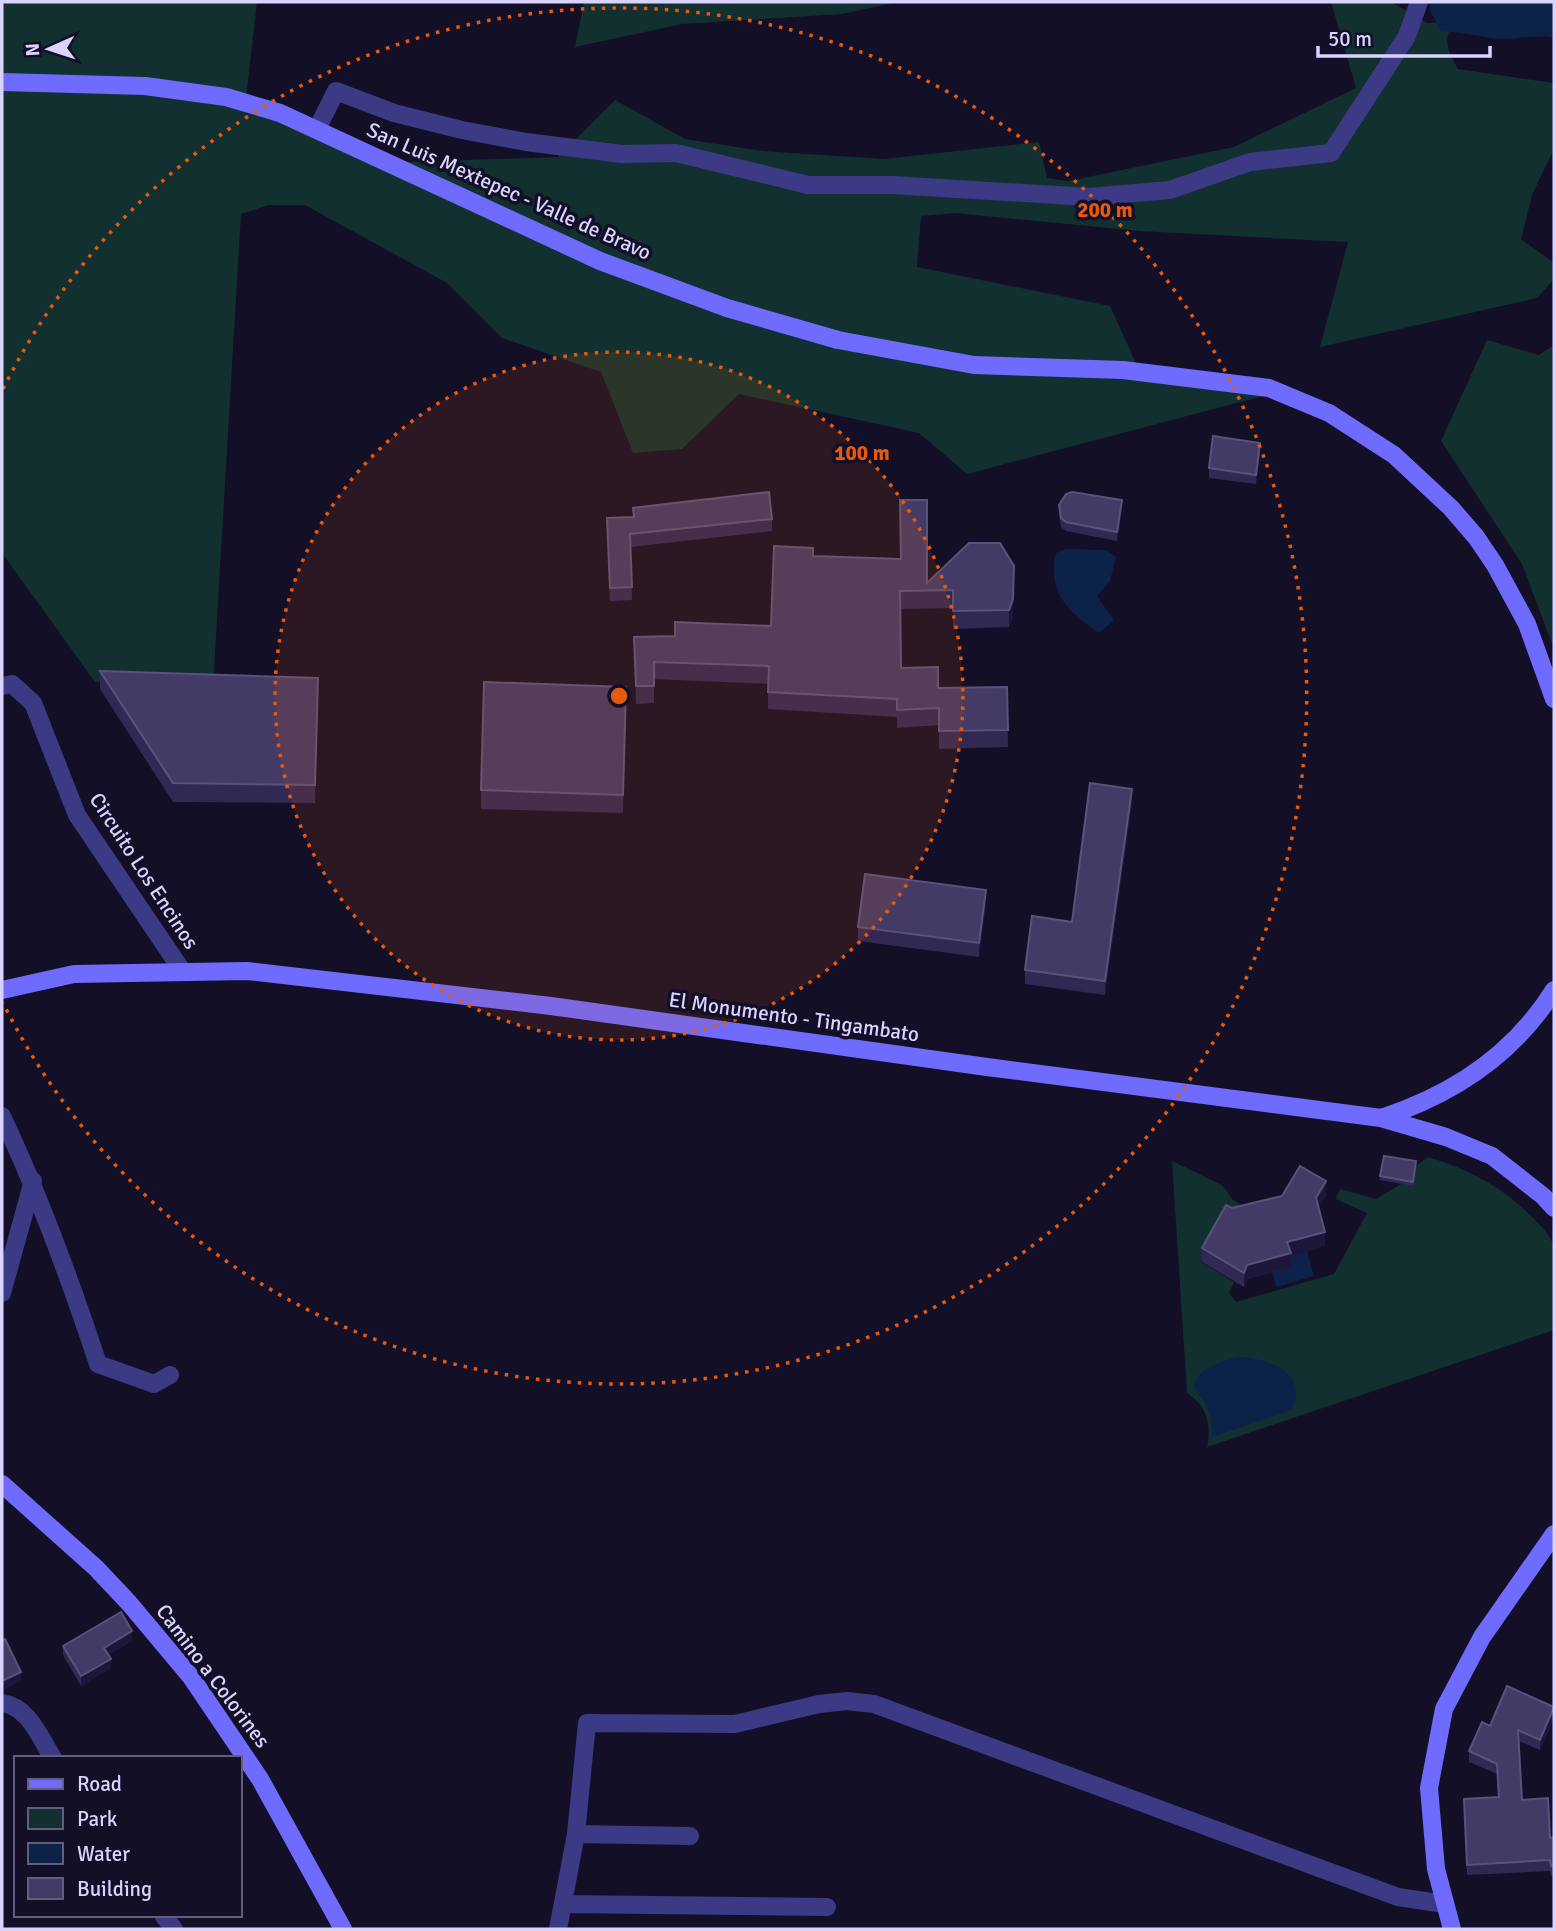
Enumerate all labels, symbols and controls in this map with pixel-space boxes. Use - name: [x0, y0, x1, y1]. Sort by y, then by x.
- north arrow: [14, 14, 84, 84]
- scale bar: [1318, 14, 1490, 58]
- text: 50 m: [1328, 26, 1372, 52]
- text: N: [21, 43, 45, 57]
- street label: San Luis Mextepec - Valle de Bravo: [363, 116, 655, 266]
- text: 200 m: [1077, 197, 1133, 223]
- text: 100 m: [834, 440, 890, 466]
- centre of rings: [607, 684, 631, 708]
- street label: Circuito Los Encinos: [84, 788, 204, 954]
- street label: El Monumento - Tingambato: [667, 987, 921, 1047]
- street label: Camino a Colorines: [151, 1599, 275, 1753]
- legend: [14, 1756, 242, 1917]
- text: Road: [77, 1771, 122, 1797]
- text: Park: [77, 1806, 118, 1832]
- text: Water: [77, 1841, 130, 1867]
- text: Building: [77, 1876, 152, 1902]

